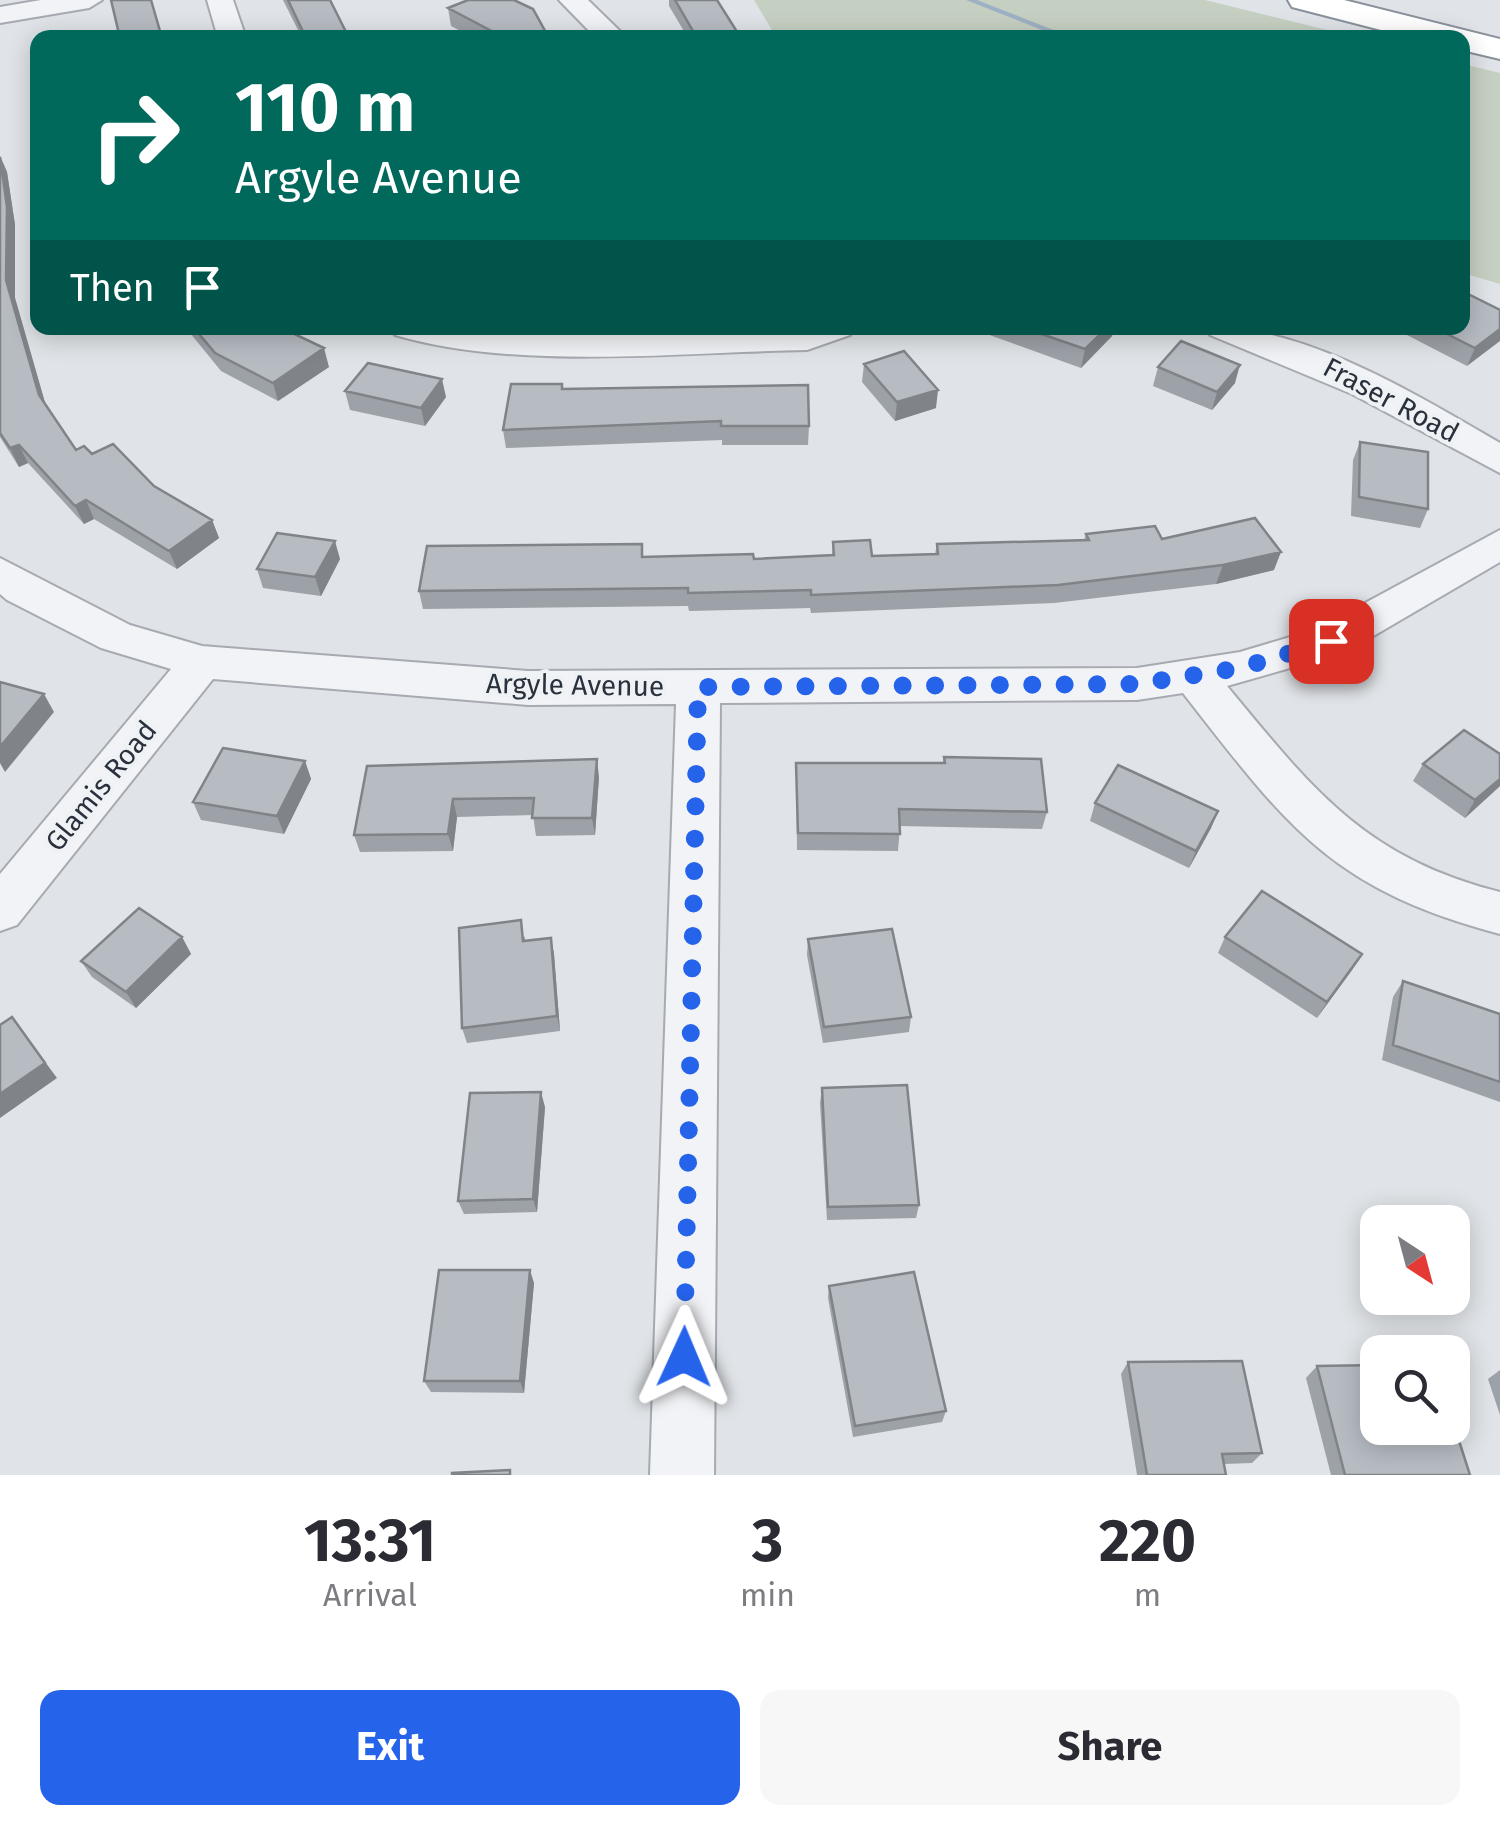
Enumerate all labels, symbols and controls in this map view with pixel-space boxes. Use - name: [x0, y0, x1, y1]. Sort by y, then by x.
- text: 110 m: [235, 66, 415, 150]
- icon: right: [70, 70, 200, 200]
- text: Argyle Avenue: [235, 151, 522, 205]
- icon: arrive: [175, 260, 230, 315]
- text: Then: [70, 265, 155, 311]
- street label: Fraser Road: [1318, 351, 1464, 449]
- pin: [1289, 599, 1374, 684]
- icon: arrive: [1304, 614, 1359, 669]
- street label: Argyle Avenue: [485, 667, 665, 703]
- street label: Glamis Road: [38, 714, 164, 858]
- north arrow: [1360, 1205, 1470, 1315]
- map controls: [1360, 1205, 1470, 1445]
- position arrow: [632, 1305, 736, 1409]
- button: search: [1360, 1335, 1470, 1445]
- text: 13:31: [304, 1505, 436, 1577]
- text: 3: [752, 1505, 783, 1577]
- text: 220: [1099, 1505, 1196, 1577]
- text: Arrival: [323, 1576, 417, 1614]
- text: min: [740, 1576, 795, 1614]
- text: m: [1134, 1576, 1161, 1614]
- button: Exit: [40, 1690, 740, 1805]
- button: Share: [760, 1690, 1460, 1805]

